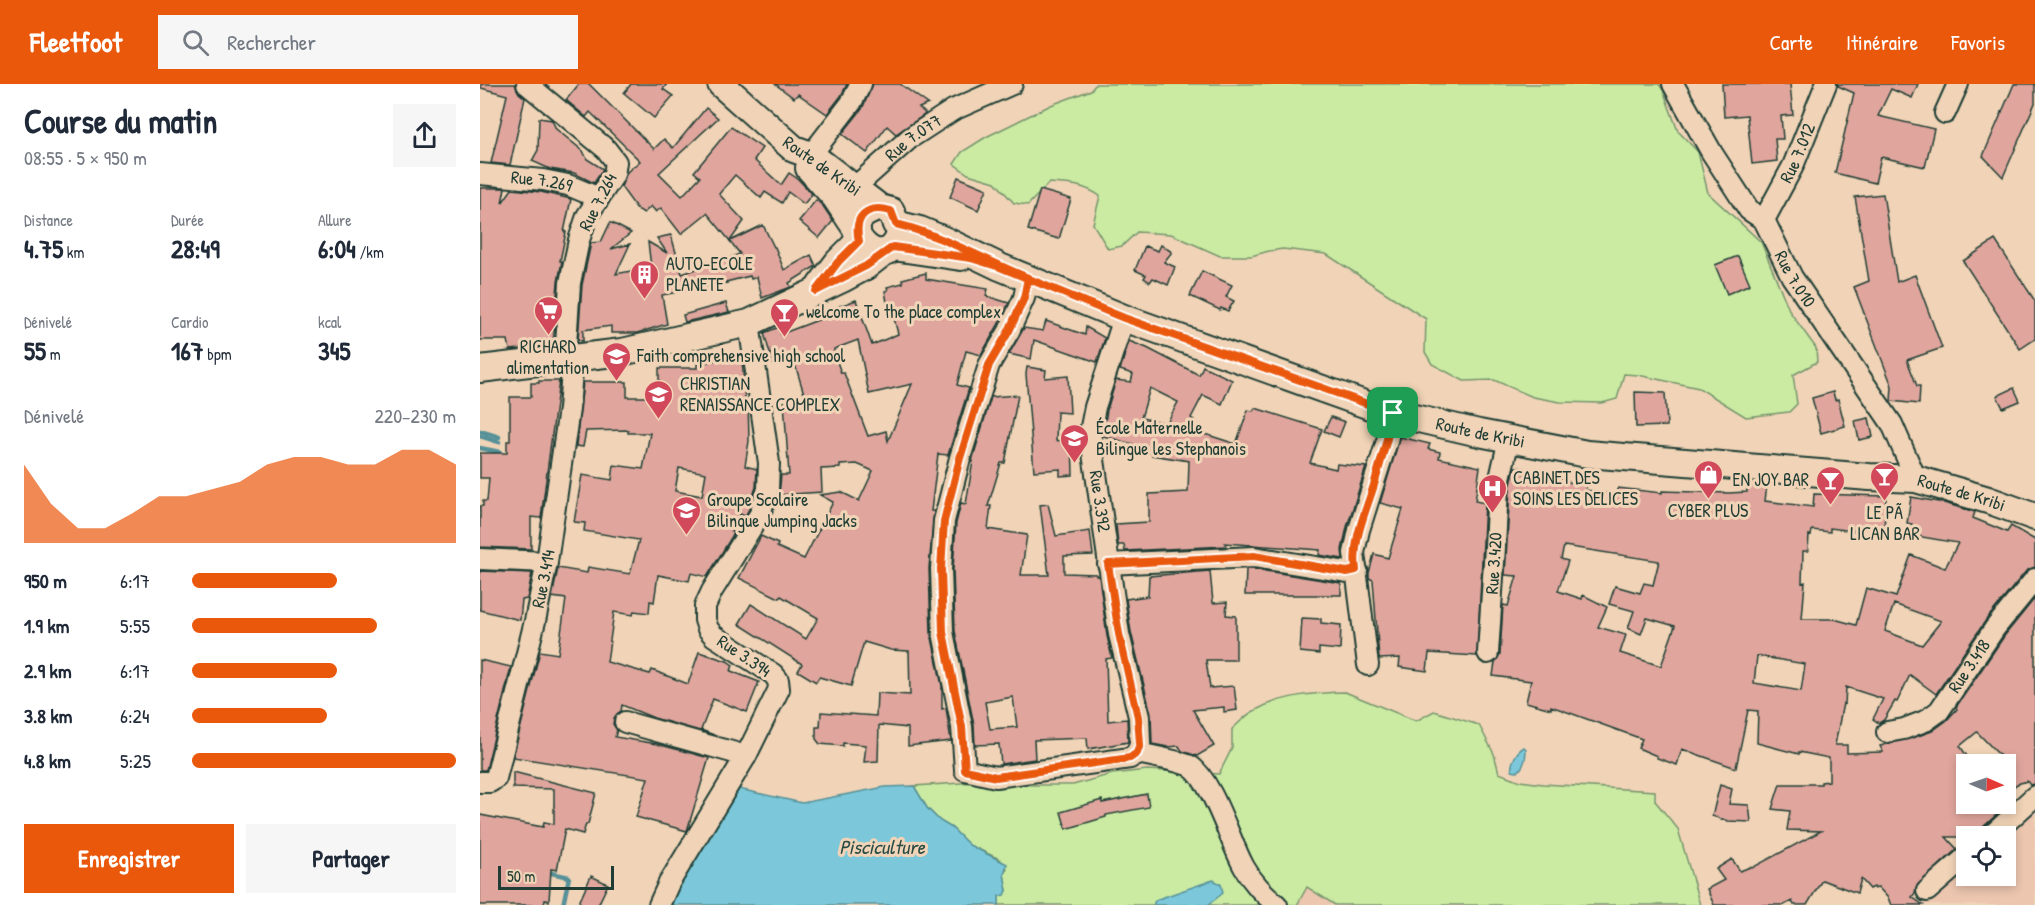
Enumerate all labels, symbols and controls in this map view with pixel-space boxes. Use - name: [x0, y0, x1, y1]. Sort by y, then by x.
- search box: [158, 15, 578, 69]
- text: Fleetfoot: [30, 23, 122, 61]
- icon: search: [179, 26, 212, 59]
- text: Rechercher: [227, 27, 316, 57]
- text: Carte: [1770, 28, 1813, 57]
- text: Itinéraire: [1846, 28, 1918, 57]
- text: Favoris: [1951, 28, 2005, 57]
- text: Course du matin: [24, 99, 217, 143]
- button: share: [393, 104, 456, 167]
- street label: Rue 7.077: [879, 108, 946, 167]
- street label: Rue 7.012: [1773, 119, 1821, 187]
- street label: Route de Kribi: [778, 129, 866, 202]
- text: 08:55 · 5 × 950 m: [24, 144, 147, 171]
- street label: Rue 7.269: [510, 164, 577, 198]
- street label: Rue 7.264: [572, 168, 623, 235]
- text: Distance: [24, 209, 73, 231]
- text: Durée: [171, 209, 204, 231]
- text: Allure: [318, 209, 352, 231]
- text: 4.75: [24, 231, 63, 266]
- text: 28:49: [171, 231, 220, 266]
- text: 6:04: [318, 231, 356, 266]
- text: km: [63, 241, 84, 263]
- text: /km: [356, 241, 384, 263]
- street label: Rue 7.010: [1769, 246, 1822, 312]
- place label: AUTO-ECOLE PLANETE: [666, 251, 753, 297]
- building icon: AUTO-ECOLE PLANETE: [629, 258, 661, 300]
- supermarket icon: RICHARD alimentation: [532, 294, 564, 336]
- bar icon: welcome To the place complex: [769, 296, 801, 338]
- place label: welcome To the place complex: [806, 299, 1001, 324]
- text: Dénivelé: [24, 311, 72, 333]
- text: Cardio: [171, 311, 208, 333]
- text: kcal: [318, 311, 341, 333]
- text: 55: [24, 333, 46, 368]
- text: 167: [171, 333, 204, 368]
- text: 345: [318, 333, 350, 368]
- place label: RICHARD alimentation: [507, 334, 589, 380]
- school or university icon: Faith comprehensive high school: [600, 340, 632, 382]
- text: m: [46, 343, 61, 365]
- text: bpm: [204, 343, 232, 365]
- place label: Faith comprehensive high school: [636, 343, 846, 368]
- place label: CHRISTIAN RENAISSANCE COMPLEX: [680, 371, 840, 417]
- school or university icon: CHRISTIAN RENAISSANCE COMPLEX: [643, 378, 675, 420]
- pin: [1367, 387, 1418, 438]
- icon: arrive: [1376, 396, 1409, 429]
- text: Dénivelé: [24, 402, 84, 429]
- text: 220–230 m: [374, 402, 456, 429]
- street label: Route de Kribi: [1434, 410, 1527, 454]
- place label: École Maternelle Bilingue les Stephanois: [1096, 415, 1246, 461]
- school or university icon: École Maternelle Bilingue les Stephanois: [1059, 422, 1091, 464]
- shop icon: CYBER PLUS: [1692, 458, 1724, 500]
- bar icon: LE PÃ LICAN BAR: [1869, 460, 1901, 502]
- bar icon: EN JOY BAR: [1814, 464, 1846, 506]
- place label: CABINET DES SOINS LES DELICES: [1513, 465, 1638, 511]
- place label: EN JOY BAR: [1732, 467, 1809, 492]
- street label: Route de Kribi: [1915, 467, 2009, 517]
- street label: Rue 3.392: [1084, 469, 1117, 534]
- hospital icon: CABINET DES SOINS LES DELICES: [1476, 472, 1508, 514]
- place label: Groupe Scolaire Bilingue Jumping Jacks: [707, 487, 857, 533]
- school or university icon: Groupe Scolaire Bilingue Jumping Jacks: [670, 494, 702, 536]
- place label: CYBER PLUS: [1668, 498, 1748, 523]
- place label: LE PÃ LICAN BAR: [1850, 500, 1920, 546]
- street label: Rue 3.420: [1479, 532, 1508, 595]
- street label: Rue 3.414: [525, 548, 561, 610]
- text: 950 m: [24, 567, 67, 594]
- text: 6:17: [120, 567, 150, 594]
- text: 1.9 km: [24, 612, 69, 639]
- text: 5:55: [120, 612, 150, 639]
- street label: Rue 3.394: [712, 628, 776, 683]
- street label: Rue 3.418: [1942, 634, 1996, 698]
- text: 2.9 km: [24, 657, 71, 684]
- text: 6:17: [120, 657, 150, 684]
- text: 3.8 km: [24, 702, 72, 729]
- text: 6:24: [120, 702, 149, 729]
- text: 4.8 km: [24, 747, 71, 774]
- text: 5:25: [120, 747, 151, 774]
- north arrow: [1956, 754, 2016, 814]
- map controls: [1956, 754, 2016, 886]
- button: Enregistrer: [24, 824, 234, 893]
- button: Partager: [246, 824, 456, 893]
- button: locate: [1956, 826, 2016, 886]
- water label: Pisciculture: [839, 833, 926, 860]
- scale bar: [498, 863, 614, 890]
- text: 50 m: [507, 865, 536, 887]

